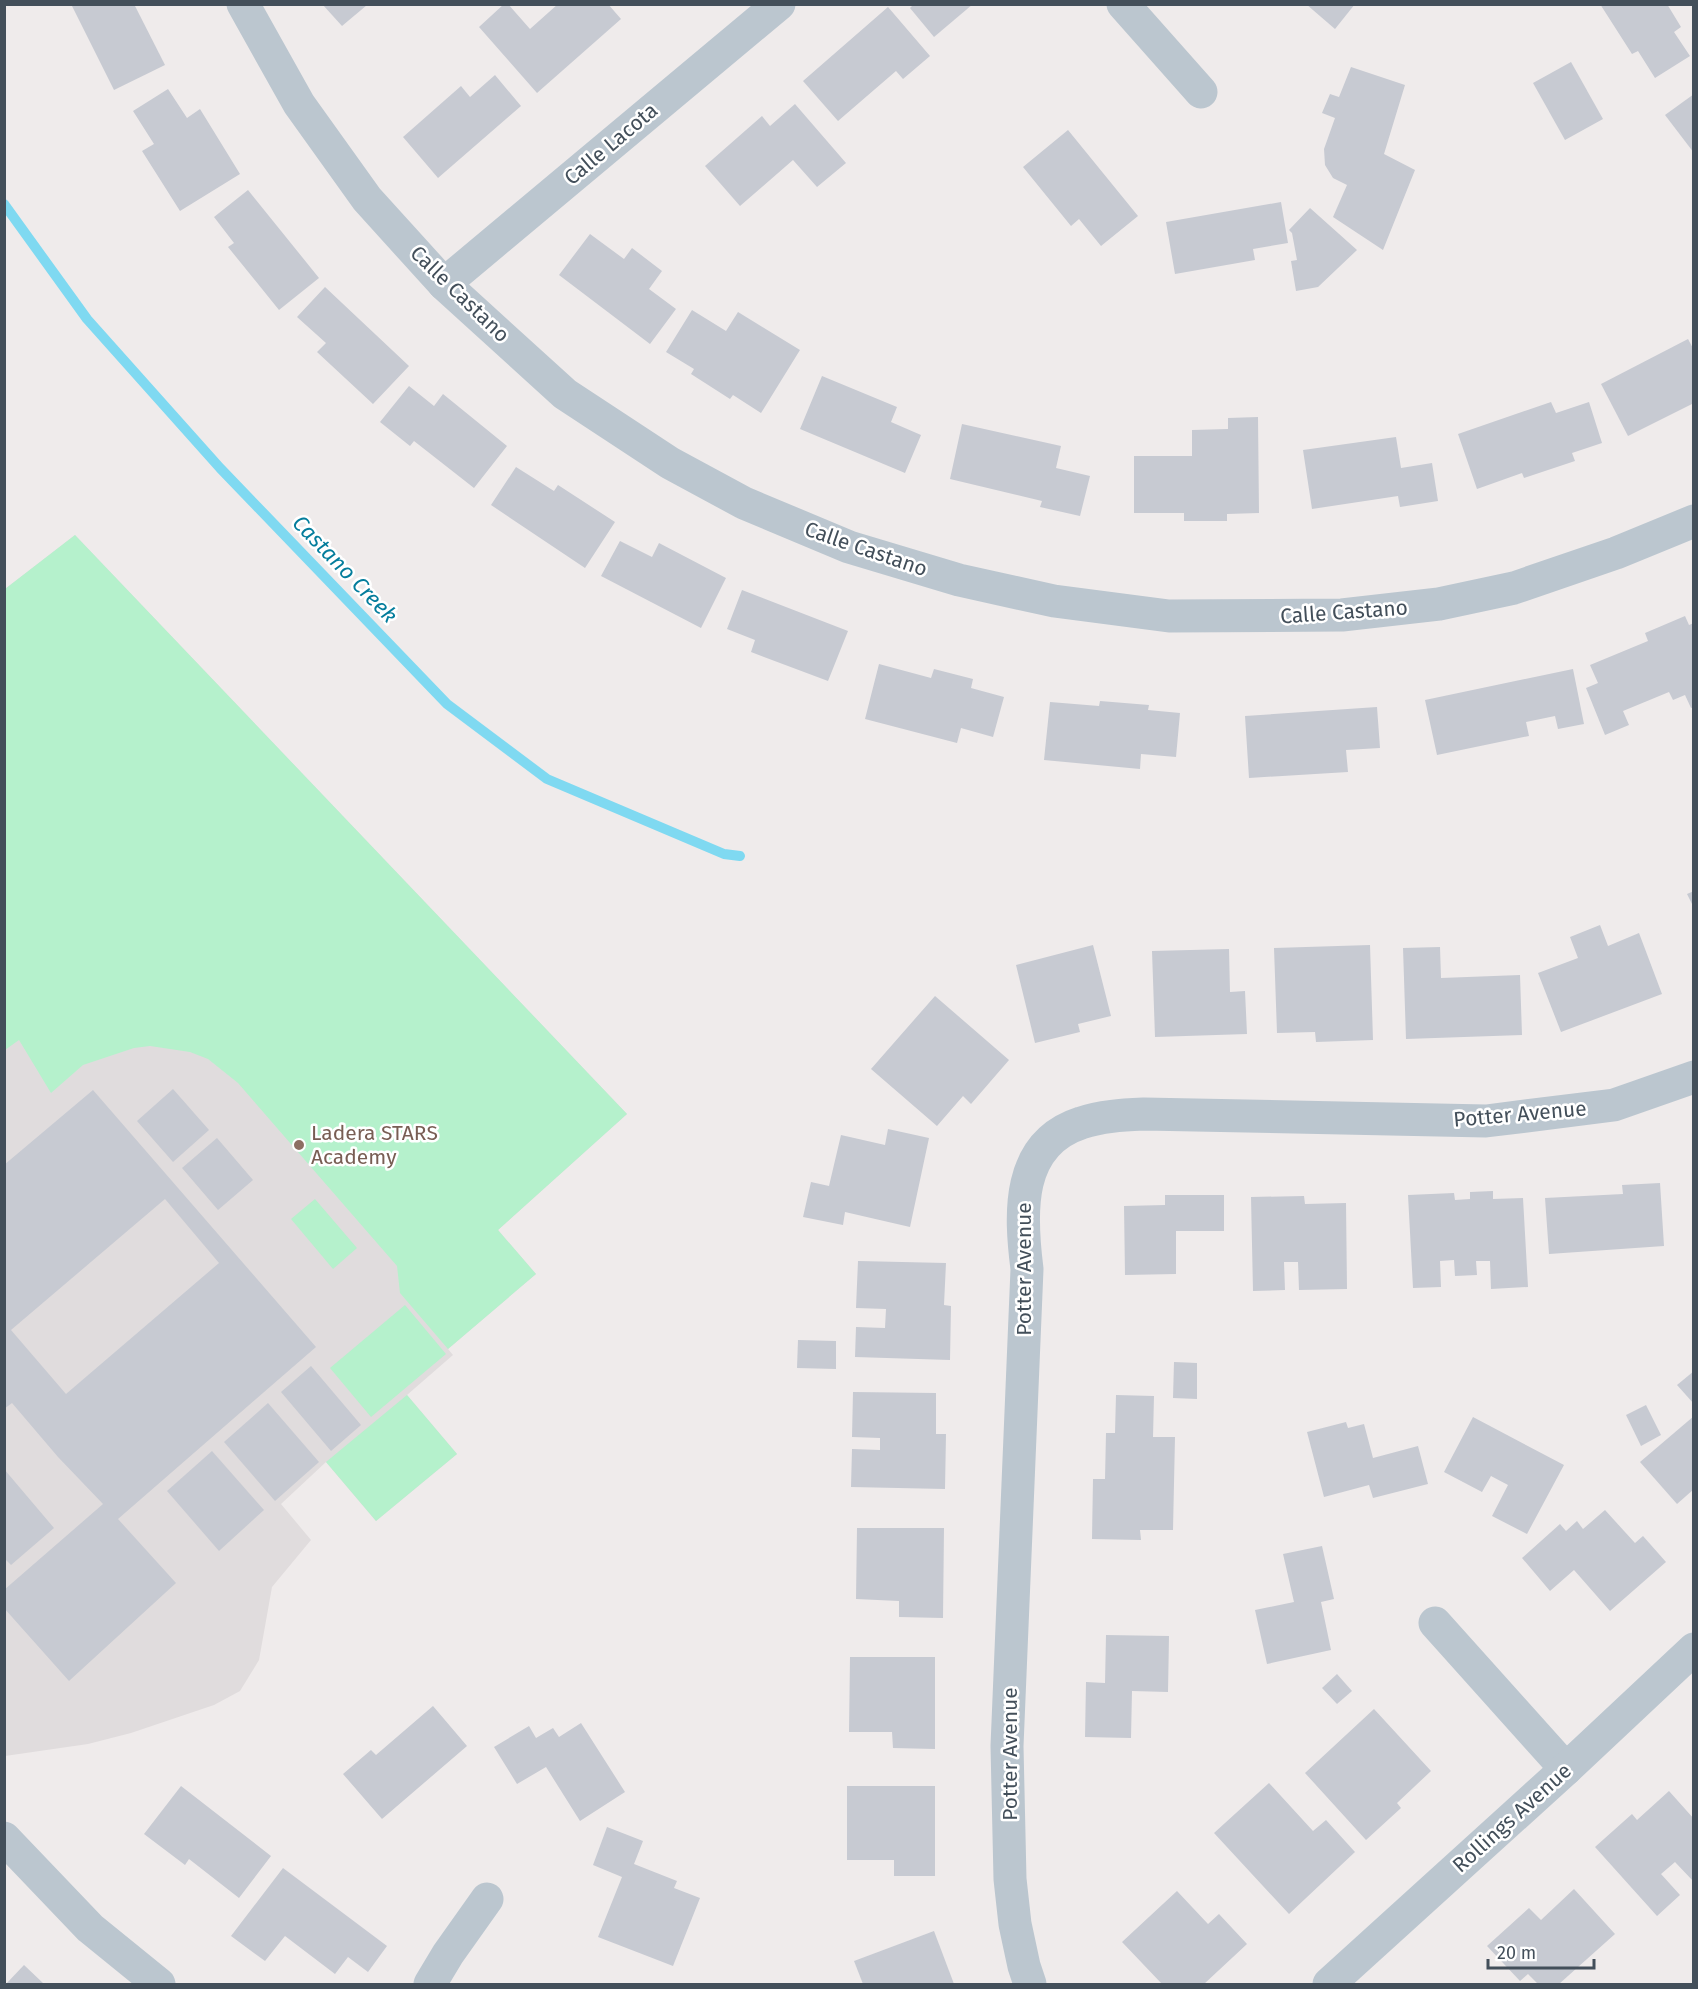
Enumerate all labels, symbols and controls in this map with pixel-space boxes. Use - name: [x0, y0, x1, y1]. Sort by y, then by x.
- street label: Calle Lacota: [559, 97, 663, 191]
- street label: Calle Castano: [405, 240, 515, 348]
- water label: Castano Creek: [287, 509, 403, 629]
- street label: Calle Castano: [801, 516, 931, 582]
- street label: Calle Castano: [1279, 595, 1409, 629]
- street label: Potter Avenue: [1452, 1095, 1588, 1133]
- place label: Ladera STARS Academy: [311, 1120, 438, 1170]
- marker: Ladera STARS Academy: [292, 1138, 306, 1152]
- street label: Potter Avenue: [1011, 1202, 1037, 1336]
- street label: Potter Avenue: [997, 1687, 1023, 1821]
- street label: Rollings Avenue: [1447, 1758, 1577, 1878]
- scale bar: [1488, 1932, 1594, 1970]
- text: 20 m: [1497, 1942, 1536, 1964]

